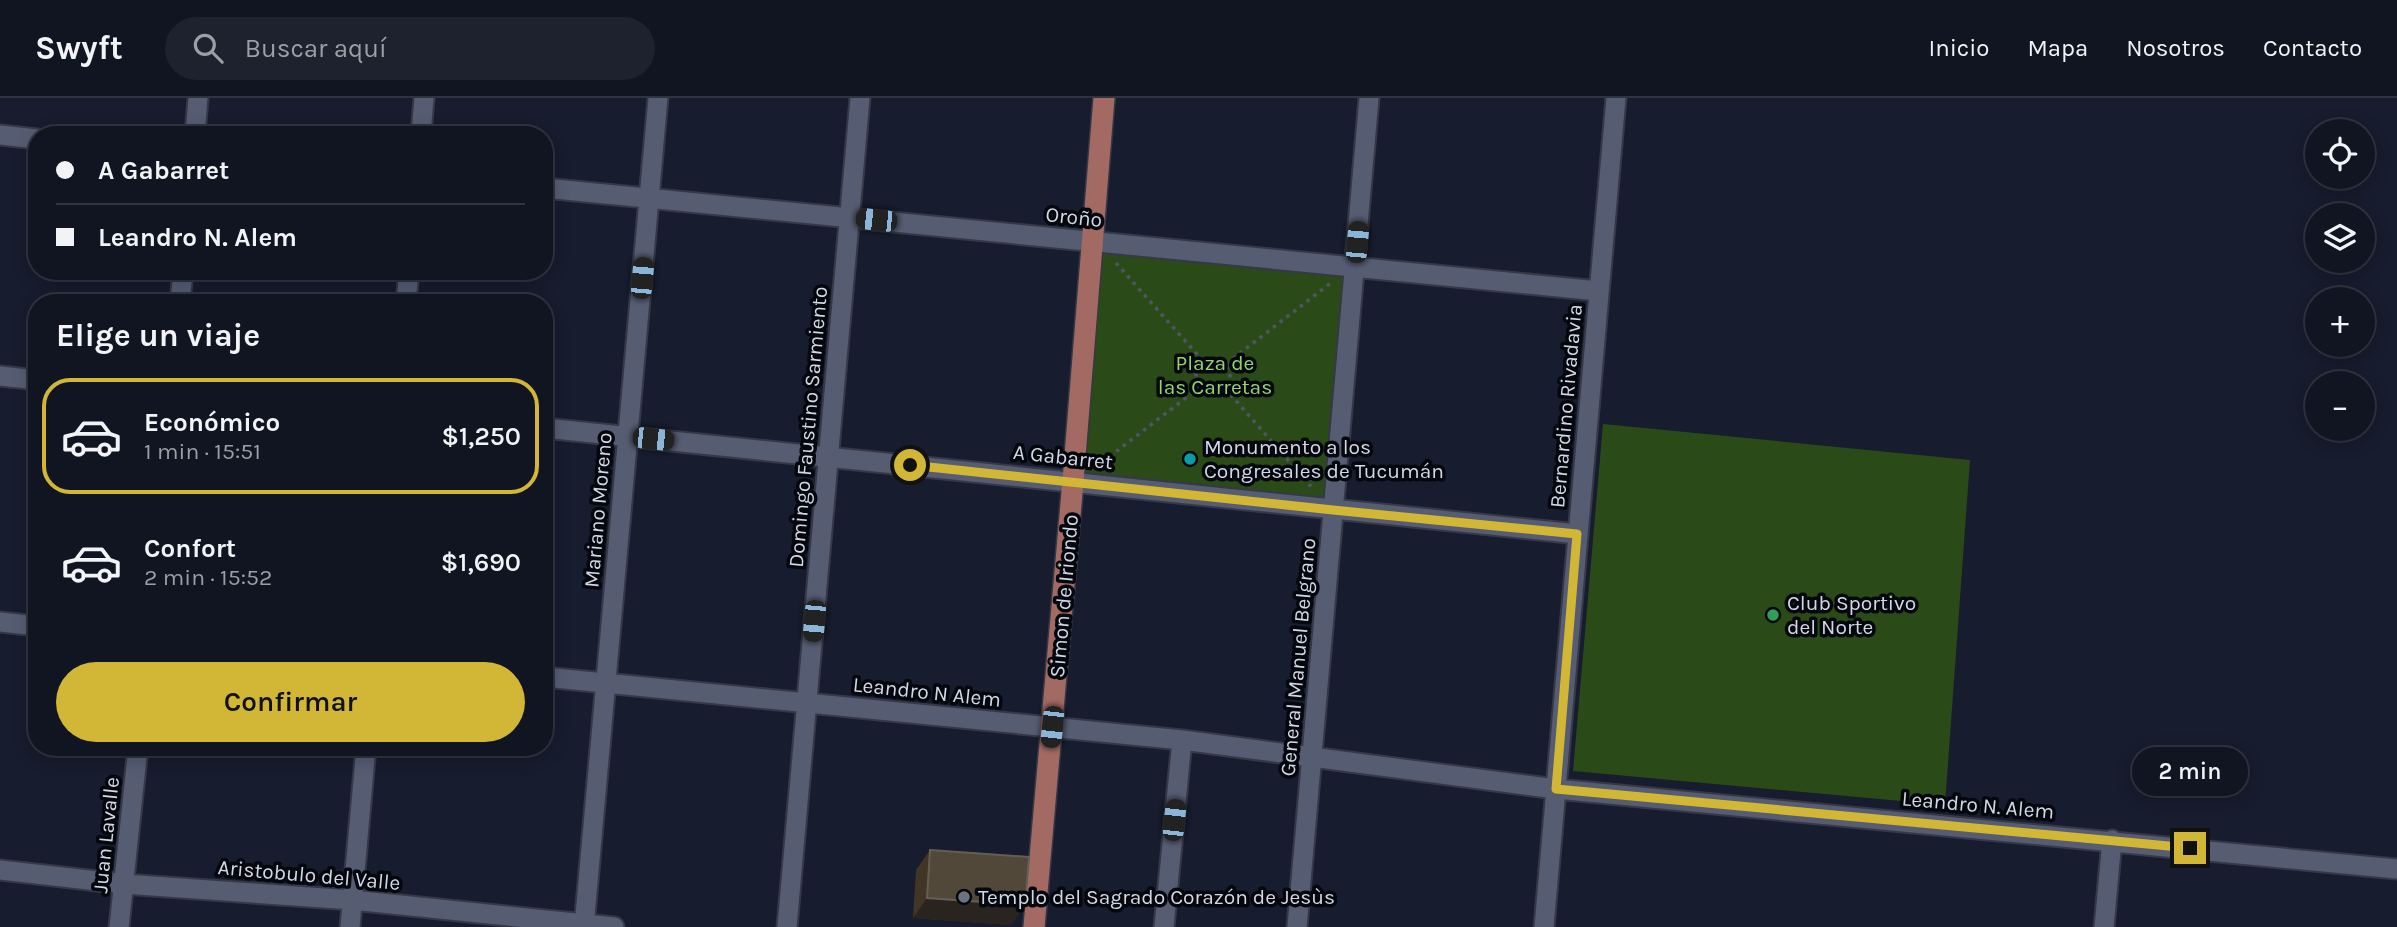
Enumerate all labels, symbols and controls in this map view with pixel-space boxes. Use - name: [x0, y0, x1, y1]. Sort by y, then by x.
- search box: [165, 17, 655, 80]
- text: Swyft: [35, 29, 123, 67]
- icon: search: [189, 29, 227, 67]
- text: Buscar aquí: [245, 33, 387, 64]
- text: Inicio: [1928, 34, 1989, 62]
- text: Mapa: [2027, 34, 2088, 62]
- text: Nosotros: [2126, 34, 2225, 62]
- text: Contacto: [2263, 34, 2362, 62]
- map controls: [2305, 119, 2375, 441]
- button: locate: [2305, 119, 2375, 189]
- text: A Gabarret: [98, 155, 229, 186]
- street label: Oroño: [1045, 202, 1103, 232]
- button: layers: [2305, 203, 2375, 273]
- car: [855, 207, 898, 233]
- car: [1345, 220, 1370, 264]
- text: Leandro N. Alem: [98, 222, 297, 253]
- car: [630, 256, 655, 300]
- street label: Domingo Faustino Sarmiento: [784, 286, 832, 568]
- button: +: [2305, 287, 2375, 357]
- street label: Bernardino Rivadavia: [1545, 303, 1587, 509]
- text: Elige un viaje: [56, 317, 260, 354]
- park label: Plaza de las Carretas: [1158, 351, 1272, 399]
- button: −: [2305, 371, 2375, 441]
- icon: car: [60, 405, 123, 468]
- text: Económico: [144, 407, 280, 438]
- text: $1,250: [441, 421, 521, 452]
- car: [632, 426, 675, 452]
- street label: Mariano Moreno: [579, 431, 617, 589]
- place label: Monumento a los Congresales de Tucumán: [1204, 435, 1444, 483]
- text: 1 min · 15:51: [144, 438, 261, 465]
- street label: A Gabarret: [1012, 440, 1114, 474]
- route start: [894, 449, 926, 481]
- marker: Monumento a los Congresales de Tucumán: [1182, 451, 1198, 467]
- street label: Simon de Iriondo: [1045, 513, 1083, 679]
- icon: car: [60, 531, 123, 594]
- text: Confort: [144, 533, 236, 564]
- street label: General Manuel Belgrano: [1276, 537, 1320, 777]
- text: $1,690: [441, 547, 521, 578]
- text: 2 min · 15:52: [144, 564, 272, 591]
- place label: Club Sportivo del Norte: [1787, 591, 1916, 639]
- car: [802, 599, 827, 643]
- marker: Club Sportivo del Norte: [1765, 607, 1781, 623]
- button: Confirmar: [56, 662, 525, 742]
- street label: Leandro N Alem: [852, 672, 1002, 712]
- car: [1040, 705, 1065, 749]
- callout: 2 min: [2132, 746, 2248, 796]
- text: 2 min: [2159, 758, 2221, 785]
- street label: Juan Lavalle: [88, 776, 124, 894]
- street label: Leandro N. Alem: [1901, 786, 2055, 824]
- car: [1162, 798, 1187, 842]
- route end: [2174, 832, 2206, 864]
- street label: Aristobulo del Valle: [217, 855, 401, 895]
- place label: Templo del Sagrado Corazón de Jesùs: [978, 885, 1335, 909]
- marker: Templo del Sagrado Corazón de Jesùs: [956, 889, 972, 905]

